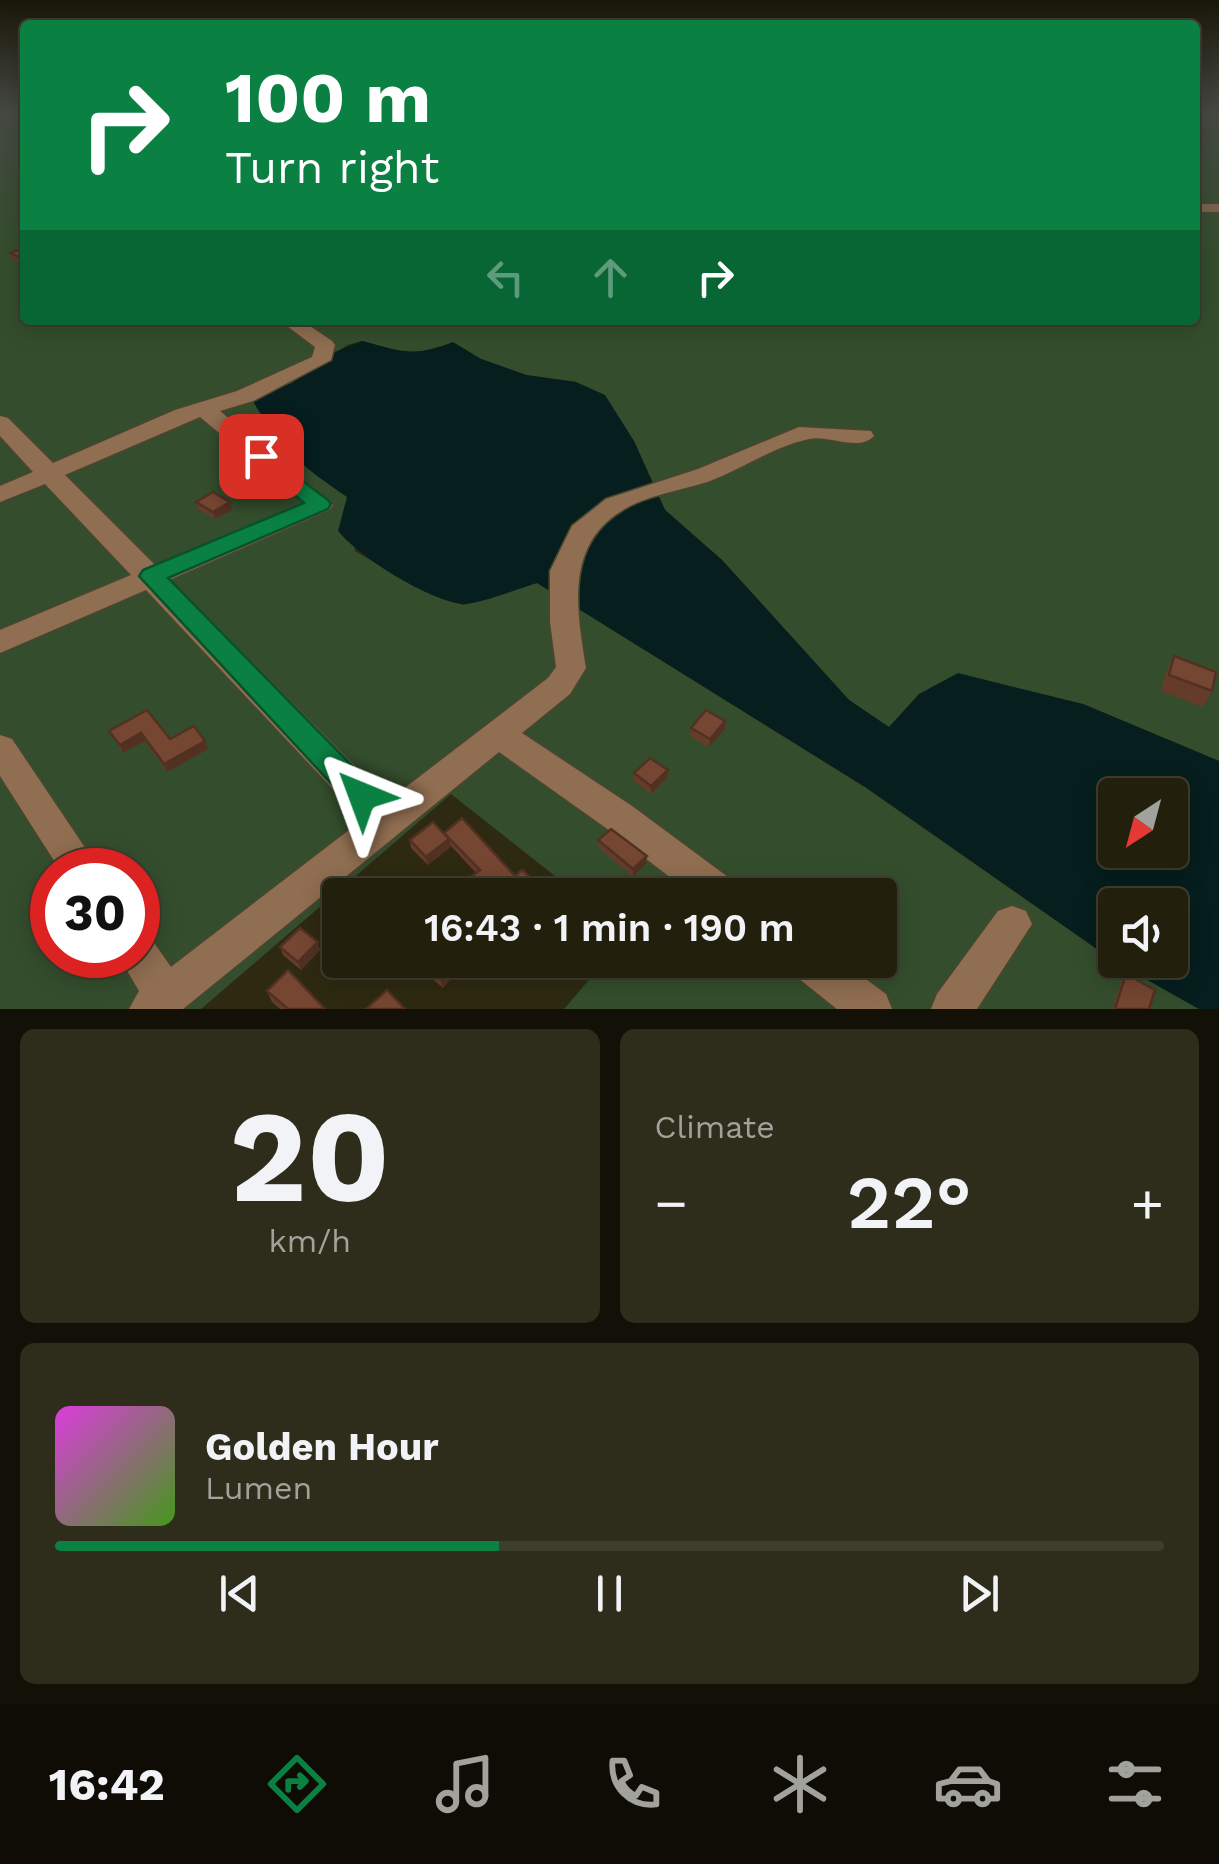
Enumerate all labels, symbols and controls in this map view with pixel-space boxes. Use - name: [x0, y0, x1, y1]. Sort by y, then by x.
- text: 100 m: [225, 57, 431, 139]
- icon: right: [60, 60, 190, 190]
- text: Turn right: [225, 141, 439, 194]
- icon: left: [478, 250, 533, 305]
- icon: ahead: [583, 250, 638, 305]
- icon: right: [688, 250, 743, 305]
- pin: [219, 414, 304, 499]
- icon: arrive: [234, 429, 289, 484]
- position arrow: [310, 744, 414, 848]
- north arrow: [1098, 778, 1188, 868]
- map controls: [1098, 778, 1188, 978]
- speed limit sign: 30: [30, 848, 160, 978]
- button: sound: [1098, 888, 1188, 978]
- text: 16:43 · 1 min · 190 m: [424, 906, 795, 950]
- text: 20: [229, 1080, 390, 1233]
- text: Climate: [655, 1108, 775, 1146]
- text: 22°: [847, 1158, 972, 1246]
- text: −: [655, 1171, 688, 1235]
- text: +: [1131, 1171, 1164, 1235]
- text: km/h: [269, 1222, 351, 1260]
- text: Golden Hour: [205, 1425, 439, 1469]
- text: Lumen: [205, 1469, 312, 1507]
- icon: previous: [212, 1566, 267, 1621]
- icon: pause: [582, 1566, 637, 1621]
- icon: next: [952, 1566, 1007, 1621]
- icon: directions: [262, 1749, 332, 1819]
- icon: music: [430, 1749, 500, 1819]
- icon: phone: [598, 1749, 668, 1819]
- icon: climate: [765, 1749, 835, 1819]
- icon: car: [933, 1749, 1003, 1819]
- icon: filters: [1100, 1749, 1170, 1819]
- text: 16:42: [49, 1758, 165, 1811]

